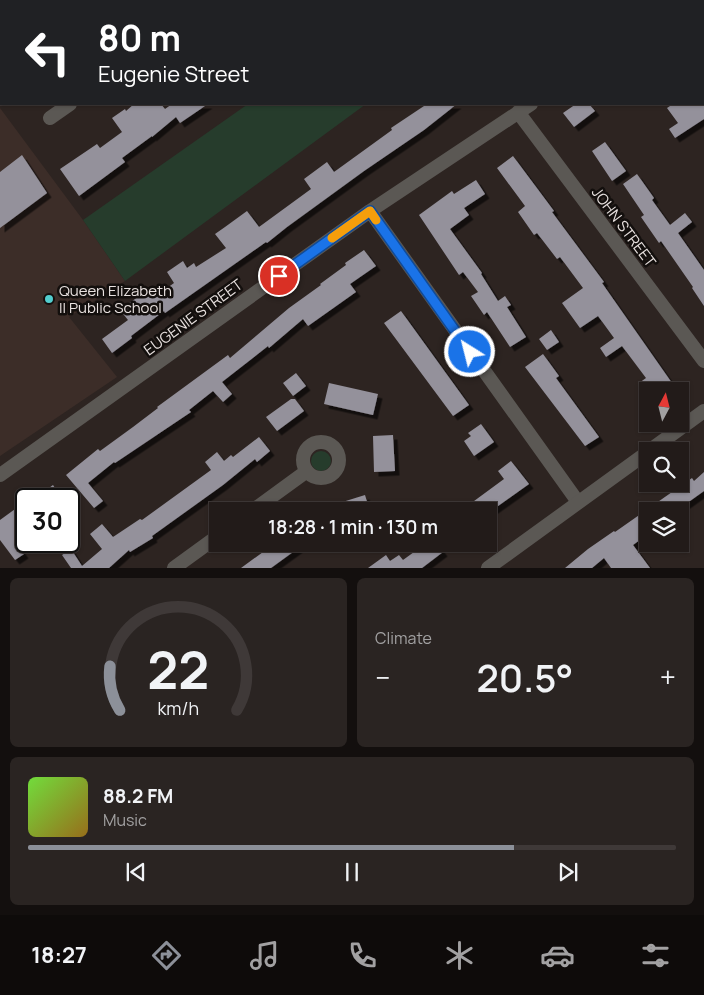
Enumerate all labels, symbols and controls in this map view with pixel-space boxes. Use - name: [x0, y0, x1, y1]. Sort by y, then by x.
- text: 80 m: [98, 14, 181, 62]
- icon: left: [15, 20, 80, 85]
- text: Eugenie Street: [98, 59, 249, 89]
- street label: JOHN STREET: [587, 183, 661, 271]
- pin: [258, 255, 300, 297]
- icon: arrive: [265, 262, 293, 290]
- street label: EUGENIE STREET: [139, 274, 247, 360]
- place label: Queen Elizabeth II Public School: [59, 280, 172, 318]
- marker: Queen Elizabeth II Public School: [43, 293, 55, 305]
- position arrow: [443, 325, 495, 377]
- north arrow: [639, 382, 689, 432]
- map controls: [639, 382, 689, 552]
- button: search: [639, 442, 689, 492]
- speed limit sign: 30: [15, 488, 80, 553]
- button: layers: [639, 502, 689, 552]
- text: 18:28 · 1 min · 130 m: [268, 514, 438, 540]
- text: Climate: [375, 627, 432, 649]
- text: 22: [148, 634, 209, 705]
- text: 20.5°: [477, 651, 573, 703]
- text: −: [375, 658, 390, 696]
- text: +: [660, 658, 676, 696]
- text: km/h: [158, 696, 199, 720]
- text: 88.2 FM: [103, 783, 173, 809]
- text: Music: [103, 809, 147, 831]
- icon: previous: [122, 858, 150, 886]
- icon: pause: [338, 858, 366, 886]
- icon: next: [554, 858, 582, 886]
- icon: directions: [149, 938, 184, 973]
- icon: music: [247, 938, 282, 973]
- icon: phone: [345, 938, 380, 973]
- icon: climate: [442, 938, 477, 973]
- icon: car: [540, 938, 575, 973]
- icon: filters: [638, 938, 673, 973]
- text: 18:27: [31, 940, 87, 970]

